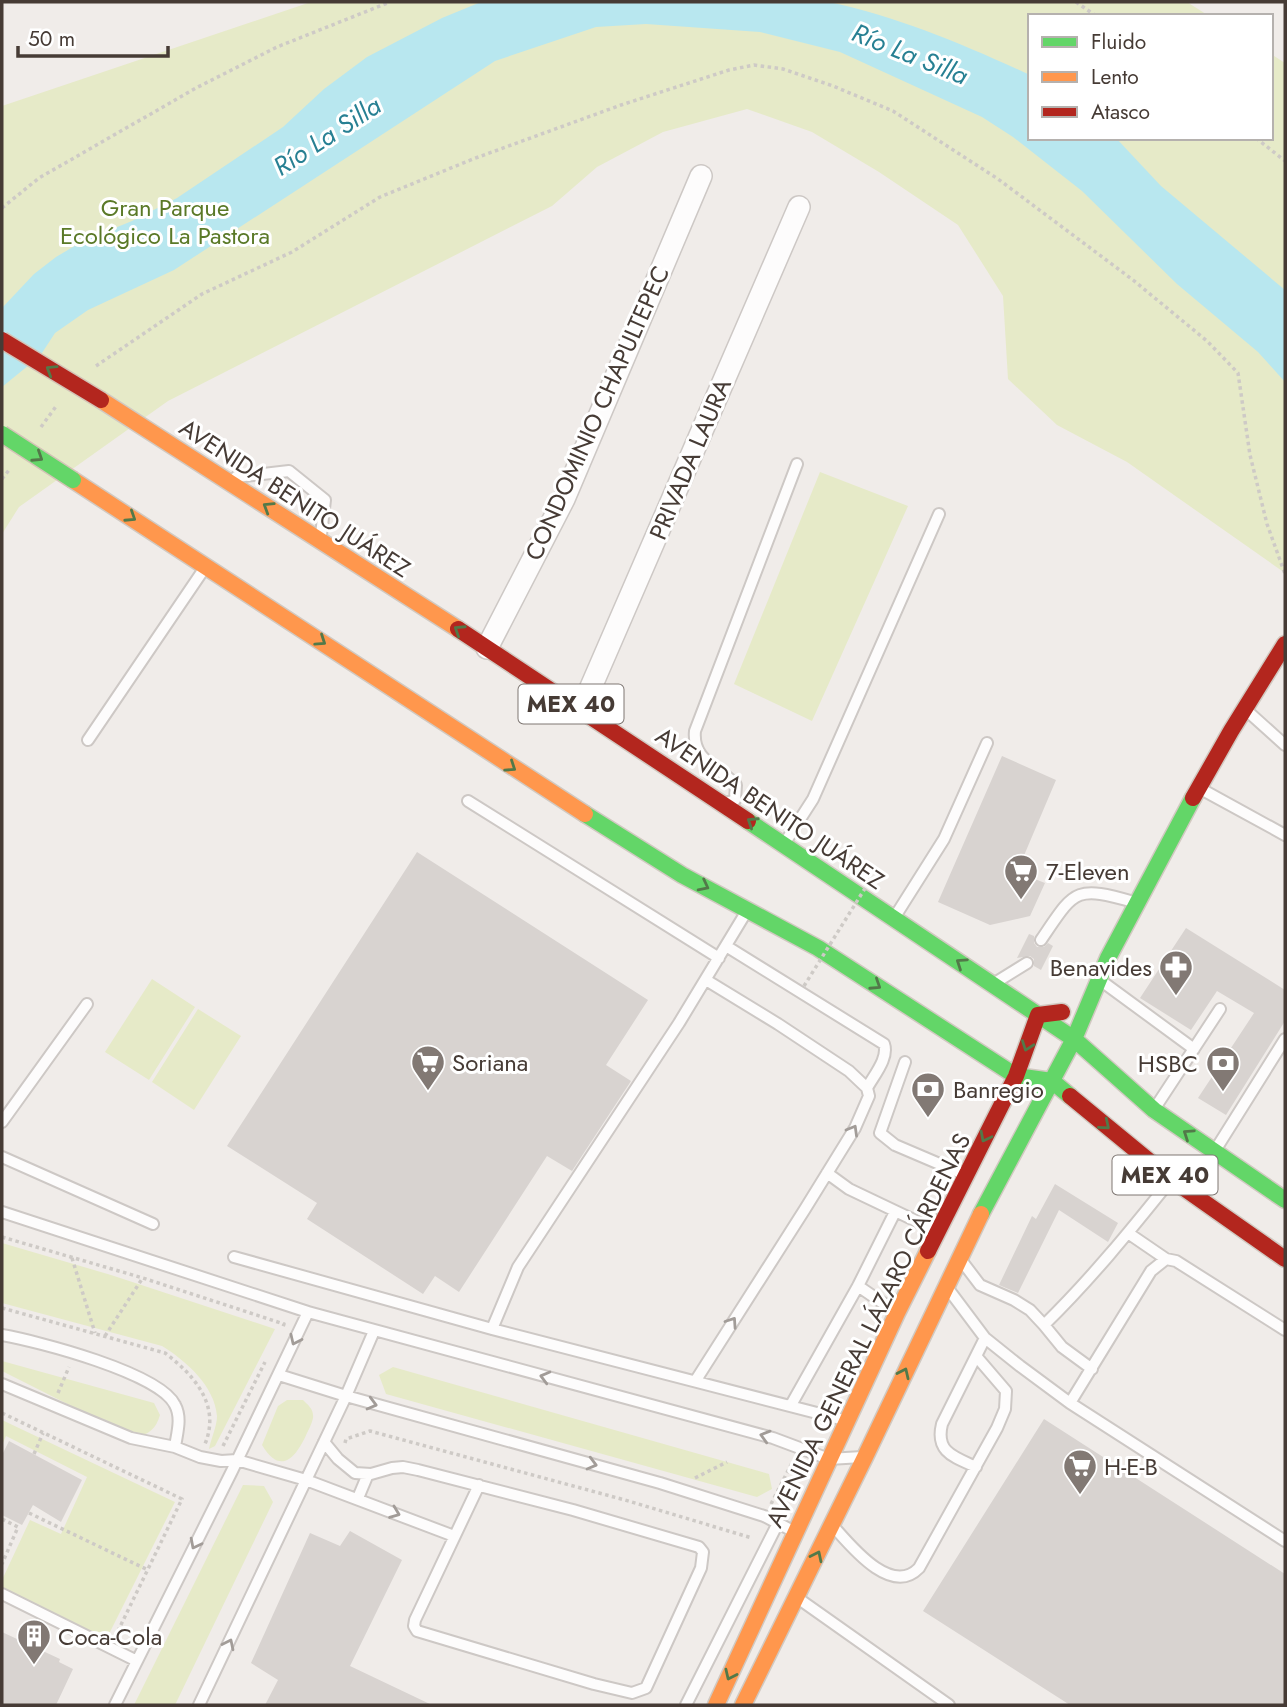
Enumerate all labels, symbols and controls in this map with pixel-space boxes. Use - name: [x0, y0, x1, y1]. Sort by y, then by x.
- water label: Río La Silla: [846, 13, 974, 95]
- scale bar: [18, 14, 168, 58]
- legend: [1028, 14, 1273, 140]
- text: 50 m: [28, 24, 75, 54]
- text: Fluido: [1091, 27, 1146, 57]
- text: Lento: [1091, 62, 1139, 92]
- water label: Río La Silla: [265, 86, 389, 185]
- text: Atasco: [1091, 97, 1150, 127]
- park label: Gran Parque Ecológico La Pastora: [60, 190, 270, 253]
- street label: CONDOMINIO CHAPULTEPEC: [516, 260, 678, 566]
- one-way arrow: [46, 365, 59, 378]
- street label: PRIVADA LAURA: [640, 373, 740, 545]
- street label: AVENIDA BENITO JUÁREZ: [173, 410, 417, 586]
- one-way arrow: [30, 448, 43, 461]
- one-way arrow: [262, 503, 275, 516]
- one-way arrow: [123, 508, 136, 521]
- one-way arrow: [454, 625, 467, 638]
- one-way arrow: [313, 633, 326, 645]
- road number: MEX 40: [518, 684, 624, 724]
- street label: AVENIDA BENITO JUÁREZ: [649, 718, 891, 898]
- one-way arrow: [503, 759, 516, 771]
- one-way arrow: [746, 818, 759, 831]
- supermarket icon: 7-Eleven: [1002, 852, 1040, 901]
- place label: 7-Eleven: [1046, 854, 1130, 889]
- one-way arrow: [697, 878, 709, 892]
- pharmacy icon: Benavides: [1157, 948, 1195, 997]
- place label: Benavides: [1050, 950, 1152, 985]
- one-way arrow: [956, 959, 969, 971]
- one-way arrow: [868, 977, 881, 990]
- one-way arrow: [1021, 1039, 1035, 1051]
- supermarket icon: Soriana: [409, 1043, 447, 1092]
- bank icon: HSBC: [1204, 1044, 1242, 1093]
- place label: Soriana: [452, 1045, 528, 1080]
- place label: HSBC: [1138, 1046, 1198, 1081]
- bank icon: Banregio: [909, 1070, 947, 1119]
- place label: Banregio: [953, 1072, 1044, 1107]
- one-way arrow: [1097, 1117, 1110, 1129]
- one-way arrow: [845, 1124, 858, 1137]
- street label: AVENIDA GENERAL LÁZARO CÁRDENAS: [757, 1127, 979, 1533]
- one-way arrow: [979, 1130, 993, 1142]
- one-way arrow: [1183, 1130, 1196, 1142]
- road number: MEX 40: [1112, 1156, 1218, 1194]
- one-way arrow: [724, 1317, 737, 1330]
- one-way arrow: [290, 1333, 304, 1345]
- one-way arrow: [896, 1368, 910, 1380]
- one-way arrow: [540, 1371, 552, 1385]
- one-way arrow: [366, 1395, 378, 1410]
- one-way arrow: [759, 1429, 771, 1444]
- supermarket icon: H-E-B: [1061, 1447, 1099, 1496]
- place label: H-E-B: [1104, 1449, 1158, 1484]
- one-way arrow: [586, 1456, 598, 1470]
- one-way arrow: [388, 1504, 400, 1518]
- one-way arrow: [189, 1537, 203, 1549]
- one-way arrow: [808, 1551, 822, 1563]
- building icon: Coca-Cola: [15, 1617, 53, 1666]
- place label: Coca-Cola: [58, 1619, 162, 1654]
- one-way arrow: [221, 1639, 235, 1651]
- one-way arrow: [724, 1668, 738, 1680]

